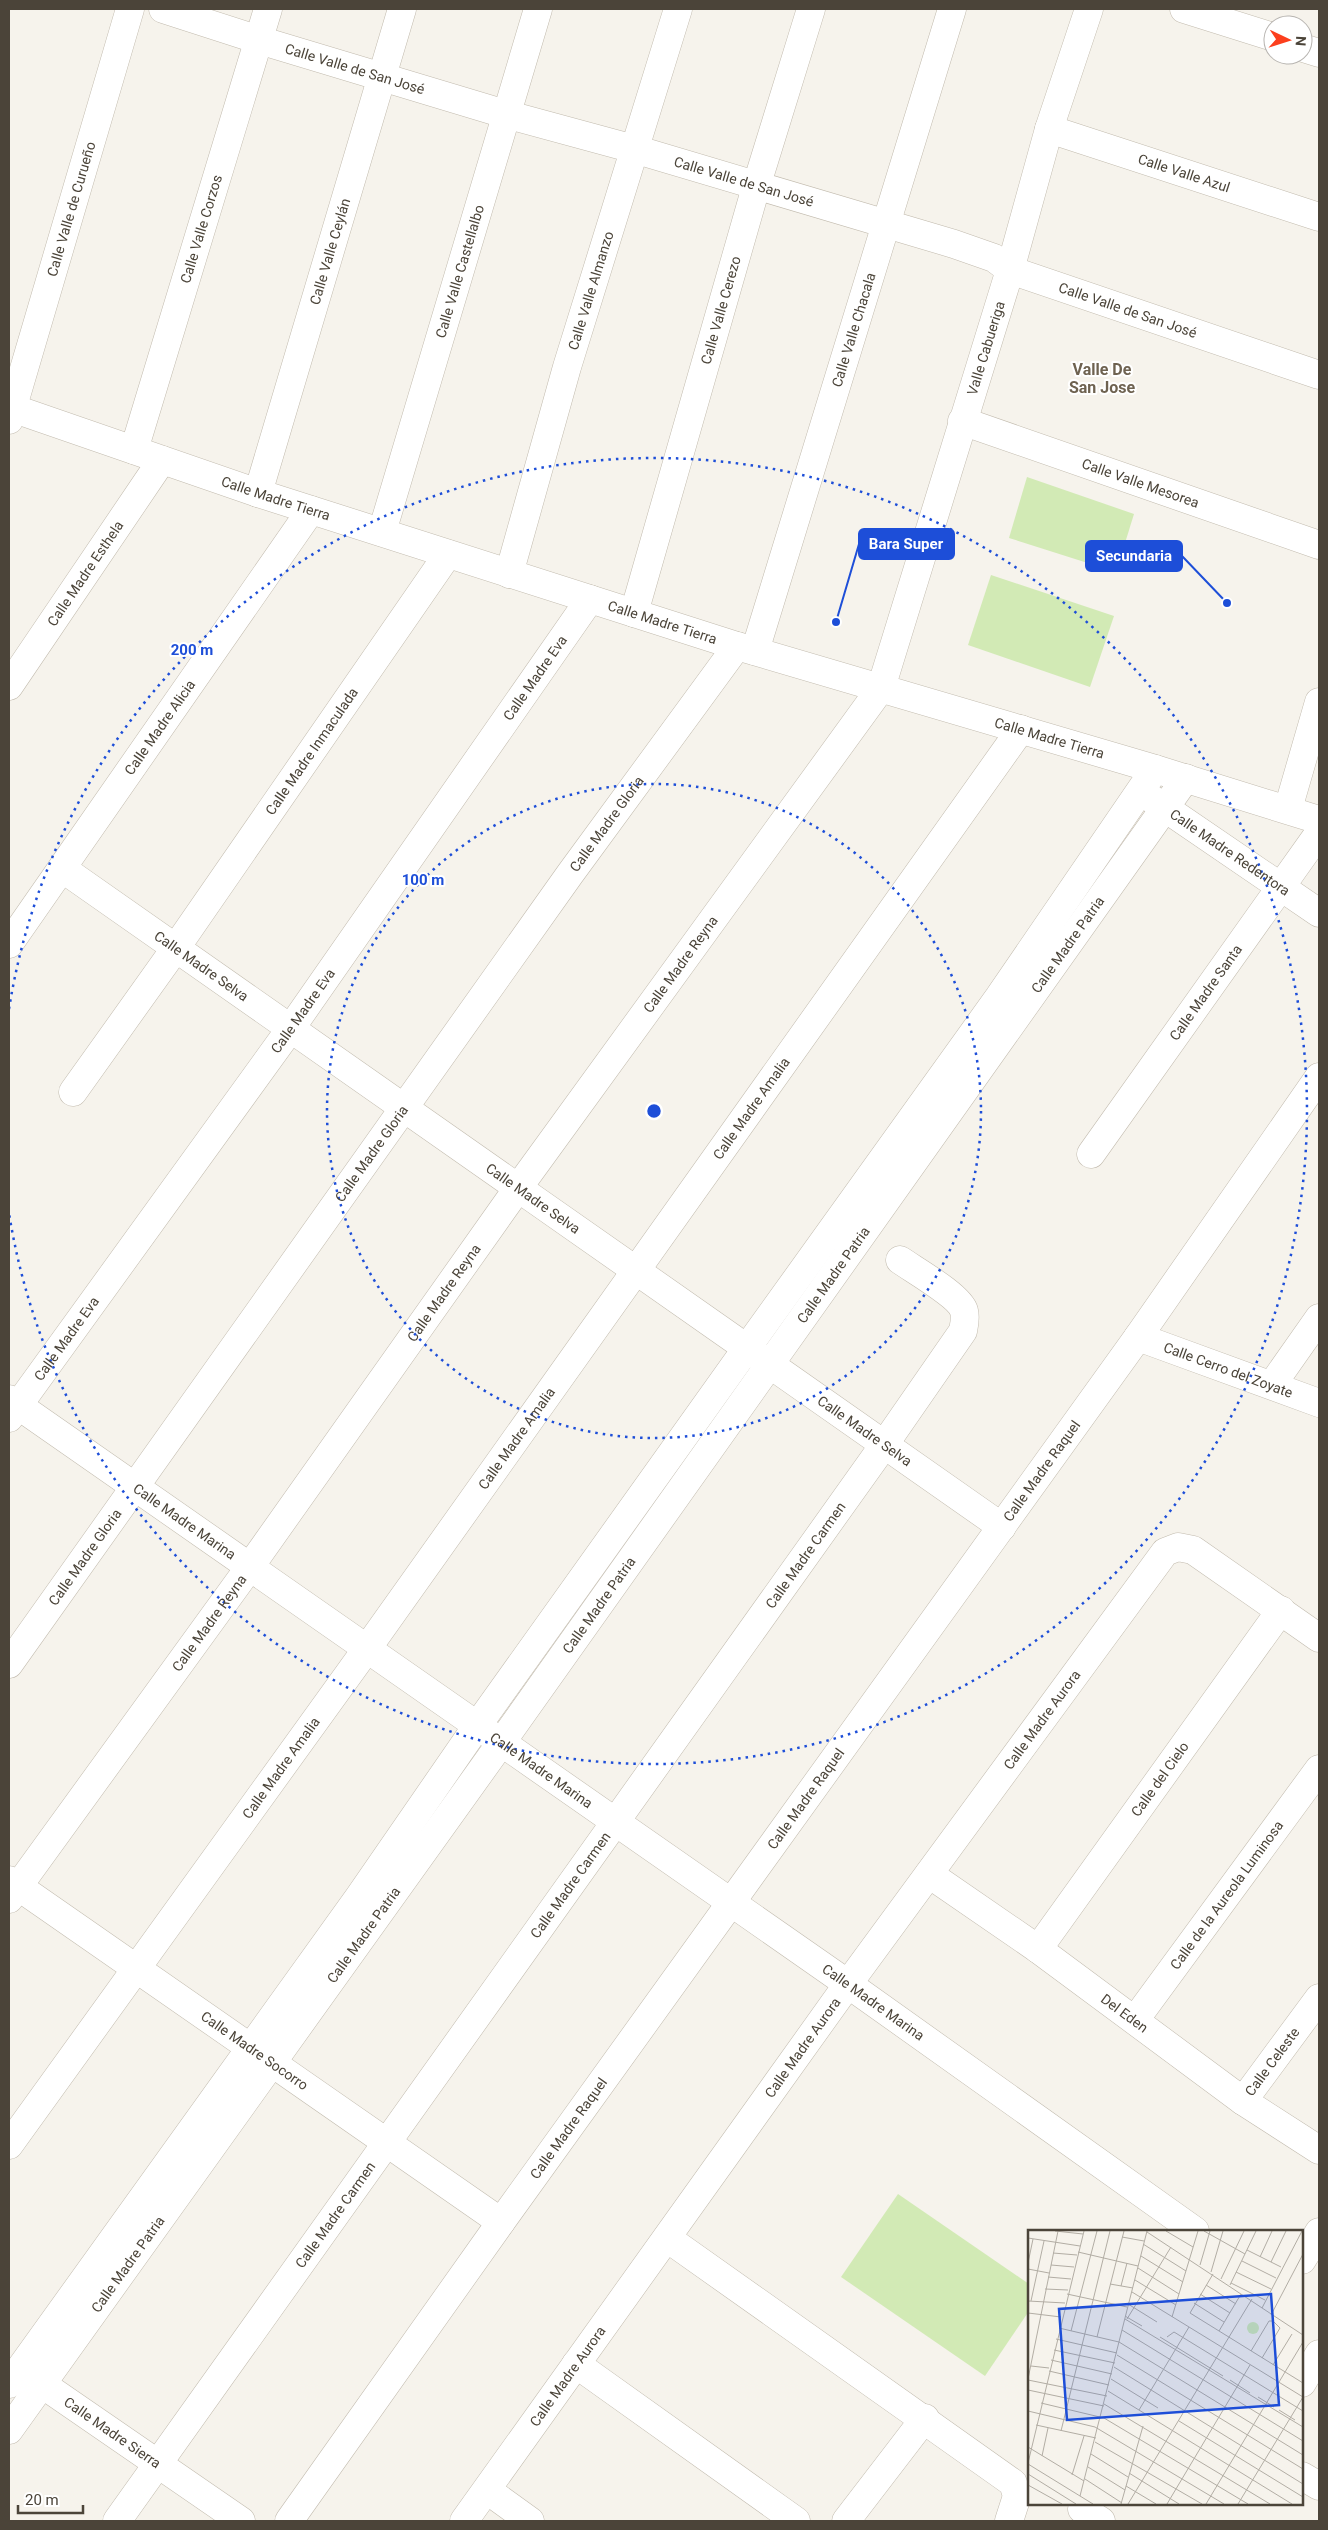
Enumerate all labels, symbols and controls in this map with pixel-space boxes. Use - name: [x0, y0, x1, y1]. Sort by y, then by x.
- north arrow: [1263, 15, 1313, 65]
- text: N: [1293, 35, 1309, 46]
- street label: Calle Valle de San José: [283, 40, 427, 97]
- street label: Calle Valle de Curueño: [44, 140, 99, 278]
- street label: Calle Valle Azul: [1136, 151, 1232, 195]
- street label: Calle Valle de San José: [672, 153, 816, 210]
- street label: Calle Valle Corzos: [177, 173, 225, 285]
- street label: Calle Valle Ceylán: [306, 196, 353, 307]
- street label: Calle Valle Castellalbo: [432, 203, 487, 340]
- street label: Calle Valle Almanzo: [565, 229, 617, 352]
- street label: Calle Valle Cerezo: [698, 254, 744, 366]
- street label: Calle Valle Chacala: [828, 271, 879, 389]
- street label: Calle Valle de San José: [1057, 279, 1199, 341]
- street label: Valle Cabueriga: [964, 299, 1008, 397]
- district label: Valle De San Jose: [1069, 360, 1135, 397]
- street label: Calle Valle Mesorea: [1080, 455, 1201, 511]
- street label: Calle Madre Tierra: [219, 473, 332, 524]
- street label: Calle Madre Esthela: [44, 518, 127, 629]
- callout: Bara Super: [859, 529, 954, 559]
- text: Bara Super: [869, 535, 944, 553]
- callout: Secundaria: [1086, 541, 1182, 571]
- text: Secundaria: [1096, 547, 1172, 565]
- street label: Calle Madre Tierra: [606, 597, 719, 647]
- street label: Calle Madre Eva: [500, 632, 570, 723]
- text: 200 m: [171, 641, 213, 659]
- street label: Calle Madre Alicia: [121, 677, 198, 778]
- street label: Calle Madre Inmaculada: [262, 685, 361, 818]
- street label: Calle Madre Tierra: [993, 714, 1106, 762]
- street label: Calle Madre Gloria: [566, 773, 647, 875]
- street label: Calle Madre Redentora: [1167, 806, 1293, 899]
- text: 100 m: [402, 871, 444, 889]
- street label: Calle Madre Patria: [1028, 893, 1107, 996]
- street label: Calle Madre Reyna: [640, 913, 721, 1016]
- street label: Calle Madre Selva: [151, 928, 252, 1004]
- street label: Calle Madre Santa: [1166, 942, 1245, 1044]
- street label: Calle Madre Eva: [267, 965, 338, 1056]
- street label: Calle Madre Amalia: [710, 1054, 793, 1162]
- street label: Calle Madre Gloria: [332, 1102, 411, 1205]
- centre of rings: [645, 1102, 663, 1120]
- street label: Calle Madre Selva: [483, 1160, 583, 1237]
- street label: Calle Madre Patria: [794, 1224, 873, 1326]
- street label: Calle Madre Reyna: [404, 1241, 484, 1345]
- street label: Calle Madre Eva: [31, 1293, 102, 1384]
- street label: Calle Cerro del Zoyate: [1161, 1339, 1295, 1401]
- street label: Calle Madre Amalia: [475, 1384, 558, 1492]
- street label: Calle Madre Selva: [815, 1392, 915, 1469]
- street label: Calle Madre Raquel: [1000, 1417, 1083, 1524]
- street label: Calle Madre Marina: [130, 1480, 239, 1563]
- street label: Calle Madre Carmen: [762, 1499, 849, 1611]
- street label: Calle Madre Gloria: [45, 1506, 125, 1609]
- street label: Calle Madre Patria: [559, 1554, 639, 1657]
- street label: Calle Madre Reyna: [169, 1571, 250, 1674]
- street label: Calle Madre Aurora: [1000, 1667, 1084, 1773]
- street label: Calle Madre Amalia: [239, 1714, 323, 1822]
- street label: Calle Madre Marina: [487, 1729, 596, 1811]
- street label: Calle del Cielo: [1128, 1739, 1192, 1820]
- street label: Calle Madre Raquel: [764, 1745, 847, 1852]
- street label: Calle de la Aureola Luminosa: [1167, 1818, 1286, 1972]
- street label: Calle Madre Carmen: [527, 1829, 614, 1941]
- street label: Calle Madre Patria: [324, 1884, 403, 1986]
- street label: Calle Madre Marina: [819, 1961, 927, 2044]
- street label: Del Eden: [1098, 1991, 1151, 2036]
- street label: Calle Madre Aurora: [761, 1994, 844, 2101]
- street label: Calle Madre Socorro: [198, 2008, 311, 2093]
- street label: Calle Celeste: [1242, 2024, 1303, 2099]
- street label: Calle Madre Raquel: [527, 2075, 610, 2182]
- street label: Calle Madre Carmen: [292, 2159, 379, 2271]
- street label: Calle Madre Patria: [88, 2213, 168, 2315]
- inset map: [1028, 2230, 1303, 2505]
- street label: Calle Madre Aurora: [526, 2323, 609, 2429]
- street label: Calle Madre Sierra: [61, 2394, 164, 2471]
- scale bar: [18, 2482, 82, 2514]
- text: 20 m: [25, 2491, 59, 2509]

